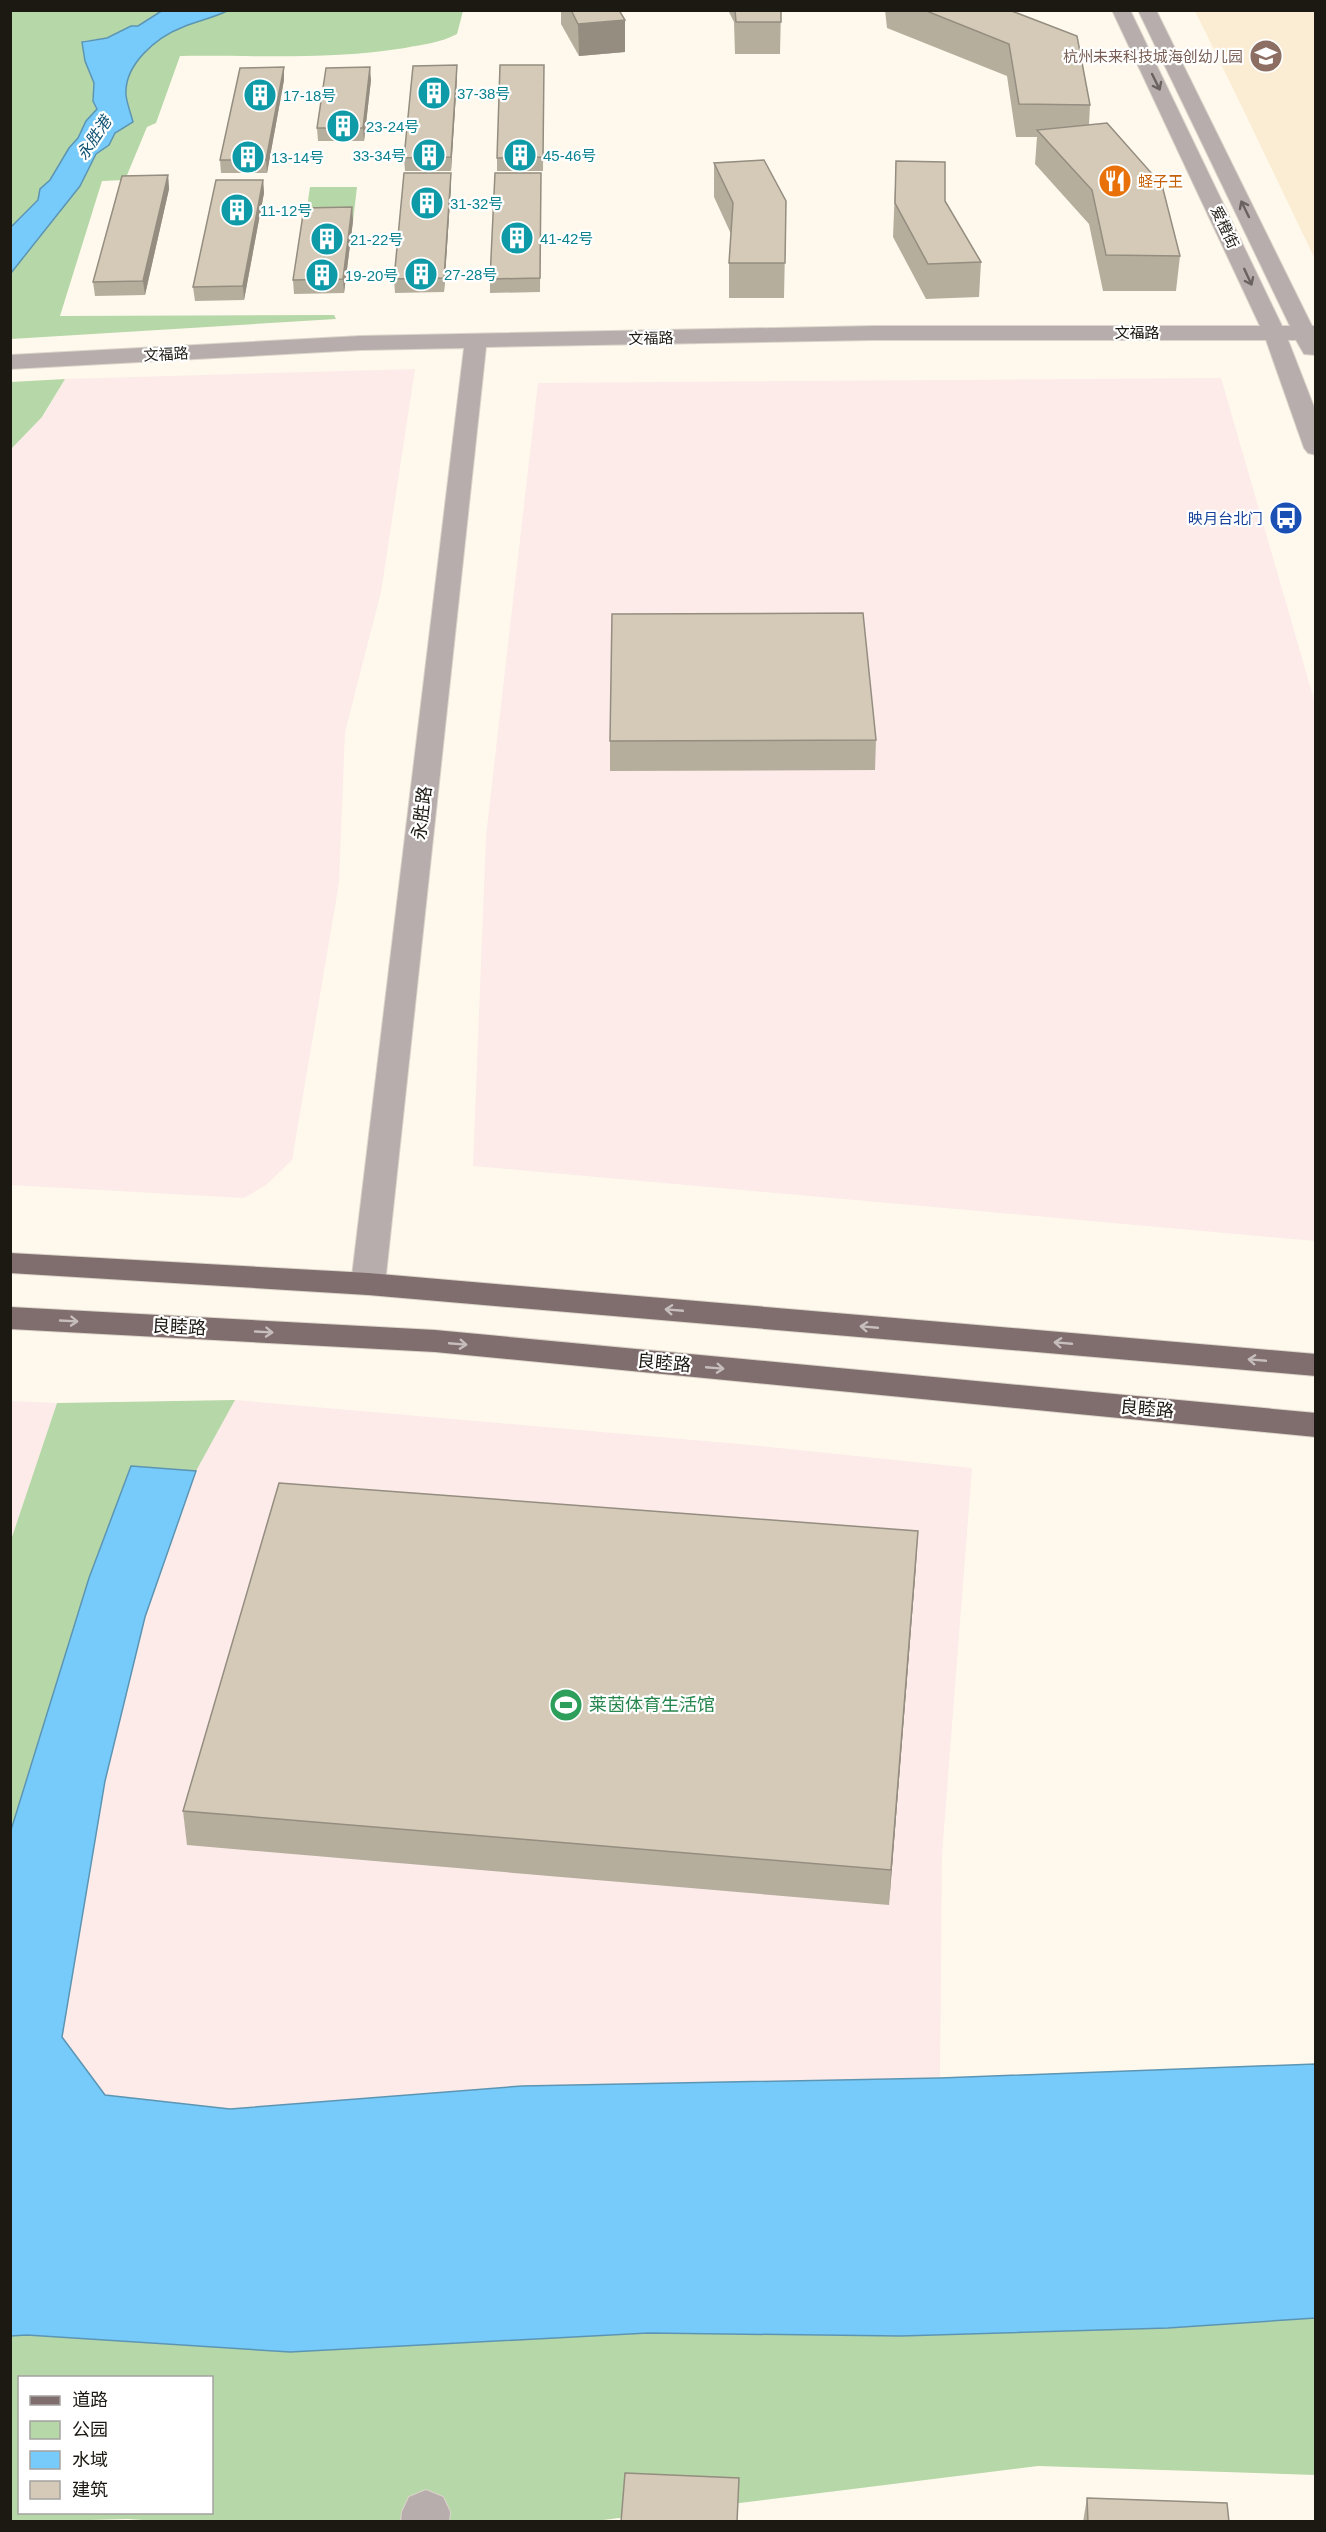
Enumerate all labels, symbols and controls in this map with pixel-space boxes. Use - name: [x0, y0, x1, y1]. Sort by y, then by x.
- school or university icon: 杭州未来科技城海创幼儿园: [1248, 38, 1284, 74]
- place label: 杭州未来科技城海创幼儿园: [1063, 48, 1243, 65]
- one-way arrow: [1150, 73, 1162, 91]
- building icon: 37-38号: [416, 75, 452, 111]
- building icon: 17-18号: [242, 77, 278, 113]
- place label: 37-38号: [457, 85, 510, 102]
- place label: 17-18号: [283, 87, 336, 104]
- building icon: 23-24号: [325, 108, 361, 144]
- water label: 永胜港: [74, 112, 116, 163]
- place label: 23-24号: [366, 118, 419, 135]
- building icon: 33-34号: [411, 137, 447, 173]
- building icon: 45-46号: [502, 137, 538, 173]
- building icon: 13-14号: [230, 139, 266, 175]
- place label: 33-34号: [353, 147, 406, 164]
- place label: 45-46号: [543, 147, 596, 164]
- place label: 13-14号: [271, 149, 324, 166]
- restaurant icon: 蛏子王: [1097, 163, 1133, 199]
- place label: 蛏子王: [1138, 173, 1183, 190]
- building icon: 31-32号: [409, 185, 445, 221]
- building icon: 11-12号: [219, 192, 255, 228]
- place label: 31-32号: [450, 195, 503, 212]
- one-way arrow: [1239, 200, 1250, 218]
- place label: 11-12号: [260, 202, 312, 219]
- street label: 爱橙街: [1208, 203, 1242, 251]
- building icon: 41-42号: [499, 220, 535, 256]
- building icon: 21-22号: [309, 221, 345, 257]
- place label: 41-42号: [540, 230, 593, 247]
- place label: 21-22号: [350, 231, 403, 248]
- building icon: 27-28号: [403, 256, 439, 292]
- building icon: 19-20号: [304, 257, 340, 293]
- place label: 27-28号: [444, 266, 497, 283]
- place label: 19-20号: [345, 267, 398, 284]
- one-way arrow: [1243, 268, 1255, 286]
- street label: 文福路: [1114, 324, 1160, 341]
- street label: 文福路: [628, 329, 674, 347]
- street label: 文福路: [143, 344, 189, 364]
- bus stop icon: 映月台北门: [1268, 500, 1304, 536]
- place label: 映月台北门: [1188, 510, 1263, 527]
- street label: 永胜路: [409, 785, 435, 841]
- one-way arrow: [665, 1304, 685, 1315]
- one-way arrow: [58, 1316, 78, 1327]
- street label: 良睦路: [152, 1316, 206, 1338]
- one-way arrow: [859, 1321, 879, 1332]
- one-way arrow: [253, 1327, 273, 1338]
- one-way arrow: [1053, 1337, 1073, 1348]
- one-way arrow: [448, 1339, 468, 1350]
- street label: 良睦路: [636, 1351, 692, 1375]
- one-way arrow: [1248, 1354, 1268, 1365]
- one-way arrow: [705, 1363, 725, 1374]
- street label: 良睦路: [1119, 1397, 1175, 1421]
- sports icon: 莱茵体育生活馆: [548, 1687, 584, 1723]
- place label: 莱茵体育生活馆: [589, 1695, 715, 1715]
- legend: [18, 2376, 213, 2514]
- text: 道路: [72, 2390, 108, 2410]
- text: 公园: [72, 2420, 108, 2440]
- text: 水域: [72, 2450, 108, 2470]
- text: 建筑: [72, 2480, 108, 2500]

